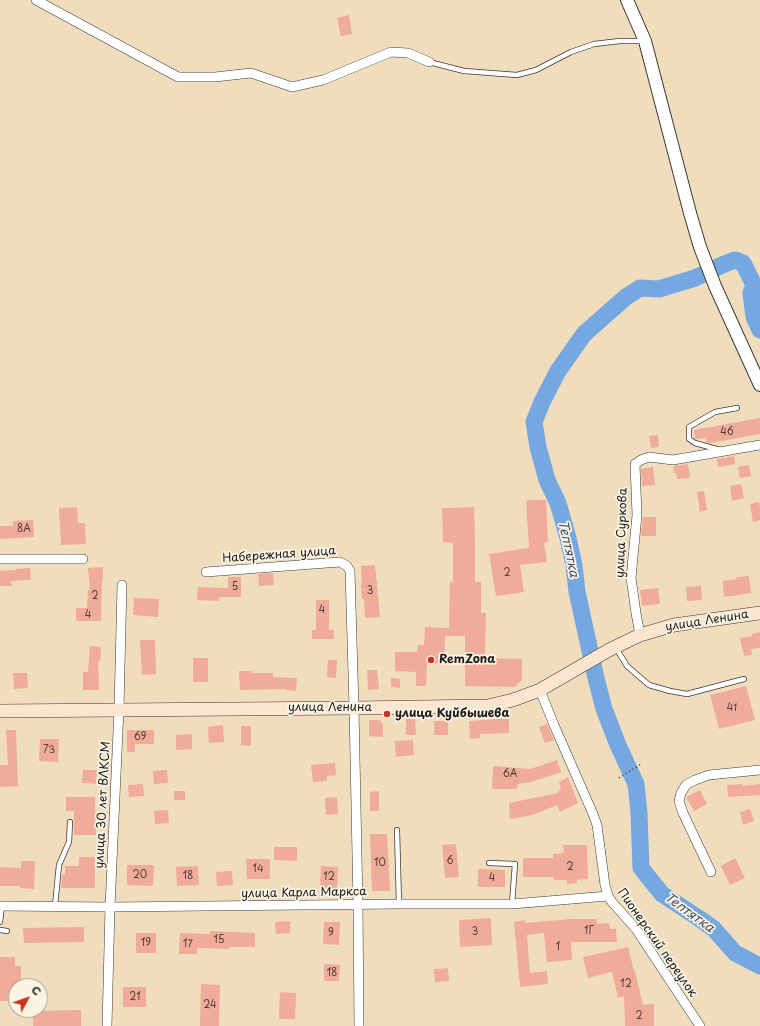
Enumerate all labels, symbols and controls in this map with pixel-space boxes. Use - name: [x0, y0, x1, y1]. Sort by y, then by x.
- house number: 46: [720, 426, 734, 438]
- street label: улица Суркова: [613, 488, 631, 578]
- water label: Тептятка: [554, 519, 582, 579]
- house number: 8А: [17, 523, 31, 535]
- street label: Набережная улица: [222, 544, 336, 566]
- house number: 2: [503, 567, 511, 579]
- house number: 5: [232, 581, 238, 593]
- house number: 3: [367, 585, 373, 597]
- house number: 2: [91, 590, 99, 602]
- house number: 4: [319, 604, 325, 616]
- street label: улица Ленина: [664, 607, 750, 635]
- house number: 4: [85, 609, 91, 621]
- place label: RemZona: [439, 653, 495, 667]
- marker: RemZona: [426, 655, 436, 665]
- street label: улица Ленина: [288, 701, 372, 715]
- house number: 41: [727, 702, 737, 714]
- place label: улица Куйбышева: [395, 707, 510, 721]
- marker: улица Куйбышева: [382, 709, 392, 719]
- house number: 69: [134, 731, 146, 743]
- street label: улица 30 лет ВЛКСМ: [92, 741, 114, 869]
- house number: 73: [43, 744, 55, 756]
- house number: 6А: [503, 768, 517, 780]
- house number: 6: [446, 855, 454, 867]
- house number: 10: [374, 857, 386, 869]
- house number: 2: [566, 861, 574, 873]
- house number: 14: [252, 863, 264, 875]
- house number: 20: [133, 869, 147, 881]
- house number: 18: [183, 870, 193, 882]
- house number: 12: [323, 871, 335, 883]
- house number: 4: [489, 872, 495, 884]
- street label: улица Карла Маркса: [241, 885, 367, 901]
- street label: Пионерский переулок: [614, 886, 700, 1000]
- water label: Тептятка: [661, 890, 717, 936]
- house number: 1Г: [584, 925, 594, 937]
- house number: 3: [472, 926, 478, 938]
- house number: 9: [328, 927, 334, 939]
- house number: 15: [214, 934, 224, 946]
- house number: 19: [141, 937, 151, 949]
- house number: 17: [183, 938, 193, 950]
- house number: 1: [556, 941, 560, 953]
- house number: 18: [327, 967, 337, 979]
- north arrow: [8, 978, 48, 1018]
- house number: 12: [620, 978, 632, 990]
- text: С: [28, 982, 46, 999]
- house number: 21: [129, 991, 141, 1003]
- house number: 24: [203, 999, 217, 1011]
- house number: 2: [635, 1010, 643, 1022]

